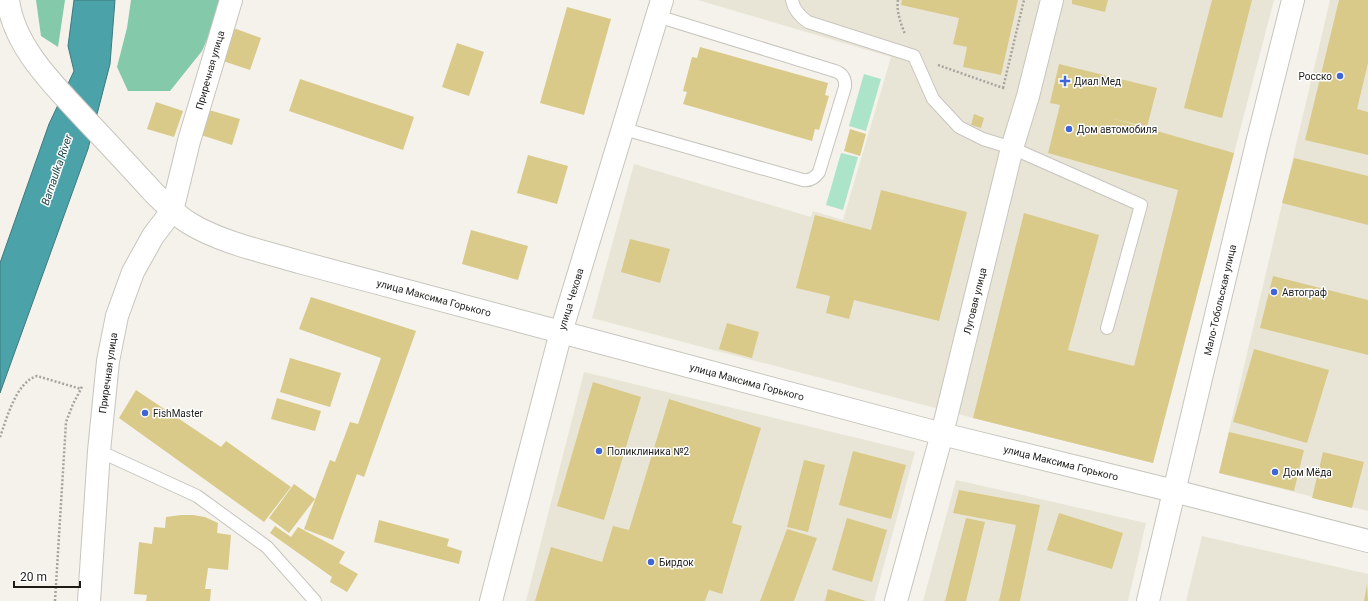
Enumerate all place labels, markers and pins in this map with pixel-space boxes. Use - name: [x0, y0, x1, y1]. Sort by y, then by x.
- place label: Росско: [1299, 71, 1332, 82]
- marker: Росско: [1335, 71, 1345, 81]
- marker: Диал Мед: [1059, 75, 1071, 87]
- place label: Диал Мед: [1074, 76, 1121, 87]
- marker: Дом автомобиля: [1064, 124, 1074, 134]
- place label: Дом автомобиля: [1077, 124, 1157, 135]
- marker: Автограф: [1269, 287, 1279, 297]
- place label: Автограф: [1282, 287, 1327, 298]
- marker: FishMaster: [140, 408, 150, 418]
- place label: FishMaster: [153, 408, 204, 419]
- marker: Поликлиника №2: [594, 446, 604, 456]
- place label: Поликлиника №2: [607, 446, 689, 457]
- marker: Дом Мёда: [1270, 467, 1280, 477]
- place label: Дом Мёда: [1283, 467, 1332, 478]
- marker: Бирдок: [646, 557, 656, 567]
- place label: Бирдок: [659, 557, 694, 568]

